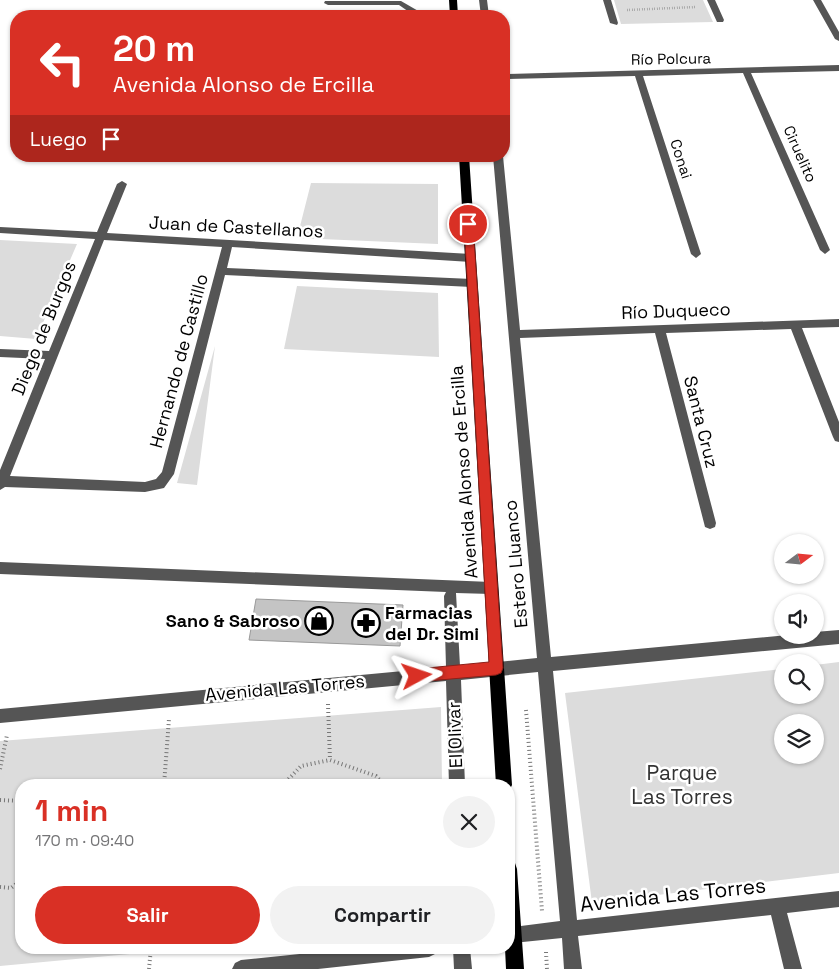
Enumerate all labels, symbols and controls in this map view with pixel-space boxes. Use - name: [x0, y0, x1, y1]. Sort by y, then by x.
- text: 20 m: [113, 27, 195, 71]
- icon: left: [30, 30, 95, 95]
- street label: Río Polcura: [631, 48, 712, 69]
- text: Avenida Alonso de Ercilla: [113, 70, 374, 98]
- street label: Ciruelito: [780, 122, 821, 185]
- icon: arrive: [97, 125, 125, 153]
- text: Luego: [30, 127, 87, 152]
- street label: Conai: [666, 137, 697, 181]
- pin: [447, 203, 489, 245]
- street label: Juan de Castellanos: [148, 210, 324, 243]
- icon: arrive: [454, 210, 482, 238]
- street label: Diego de Burgos: [6, 257, 81, 398]
- street label: Hernando de Castillo: [144, 271, 213, 451]
- street label: Río Duqueco: [621, 297, 731, 324]
- street label: Avenida Alonso de Ercilla: [445, 365, 482, 579]
- street label: Santa Cruz: [679, 373, 724, 470]
- street label: Estero Lluanco: [498, 499, 533, 629]
- north arrow: [774, 534, 824, 584]
- map controls: [774, 534, 824, 764]
- button: sound: [774, 594, 824, 644]
- place label: Farmacias del Dr. Simi: [385, 601, 479, 645]
- shop icon: Sano & Sabroso: [304, 606, 334, 636]
- pharmacy icon: Farmacias del Dr. Simi: [351, 608, 381, 638]
- place label: Sano & Sabroso: [166, 609, 300, 632]
- position arrow: [390, 649, 442, 701]
- button: search: [774, 654, 824, 704]
- street label: Avenida Las Torres: [204, 669, 366, 706]
- street label: El Olivar: [442, 701, 467, 769]
- button: layers: [774, 714, 824, 764]
- park label: Parque Las Torres: [631, 759, 733, 810]
- text: 1 min: [35, 791, 108, 830]
- button: close: [443, 796, 495, 848]
- text: 170 m · 09:40: [35, 830, 134, 851]
- street label: Avenida Las Torres: [579, 871, 767, 918]
- button: Salir: [35, 886, 260, 944]
- button: Compartir: [270, 886, 495, 944]

